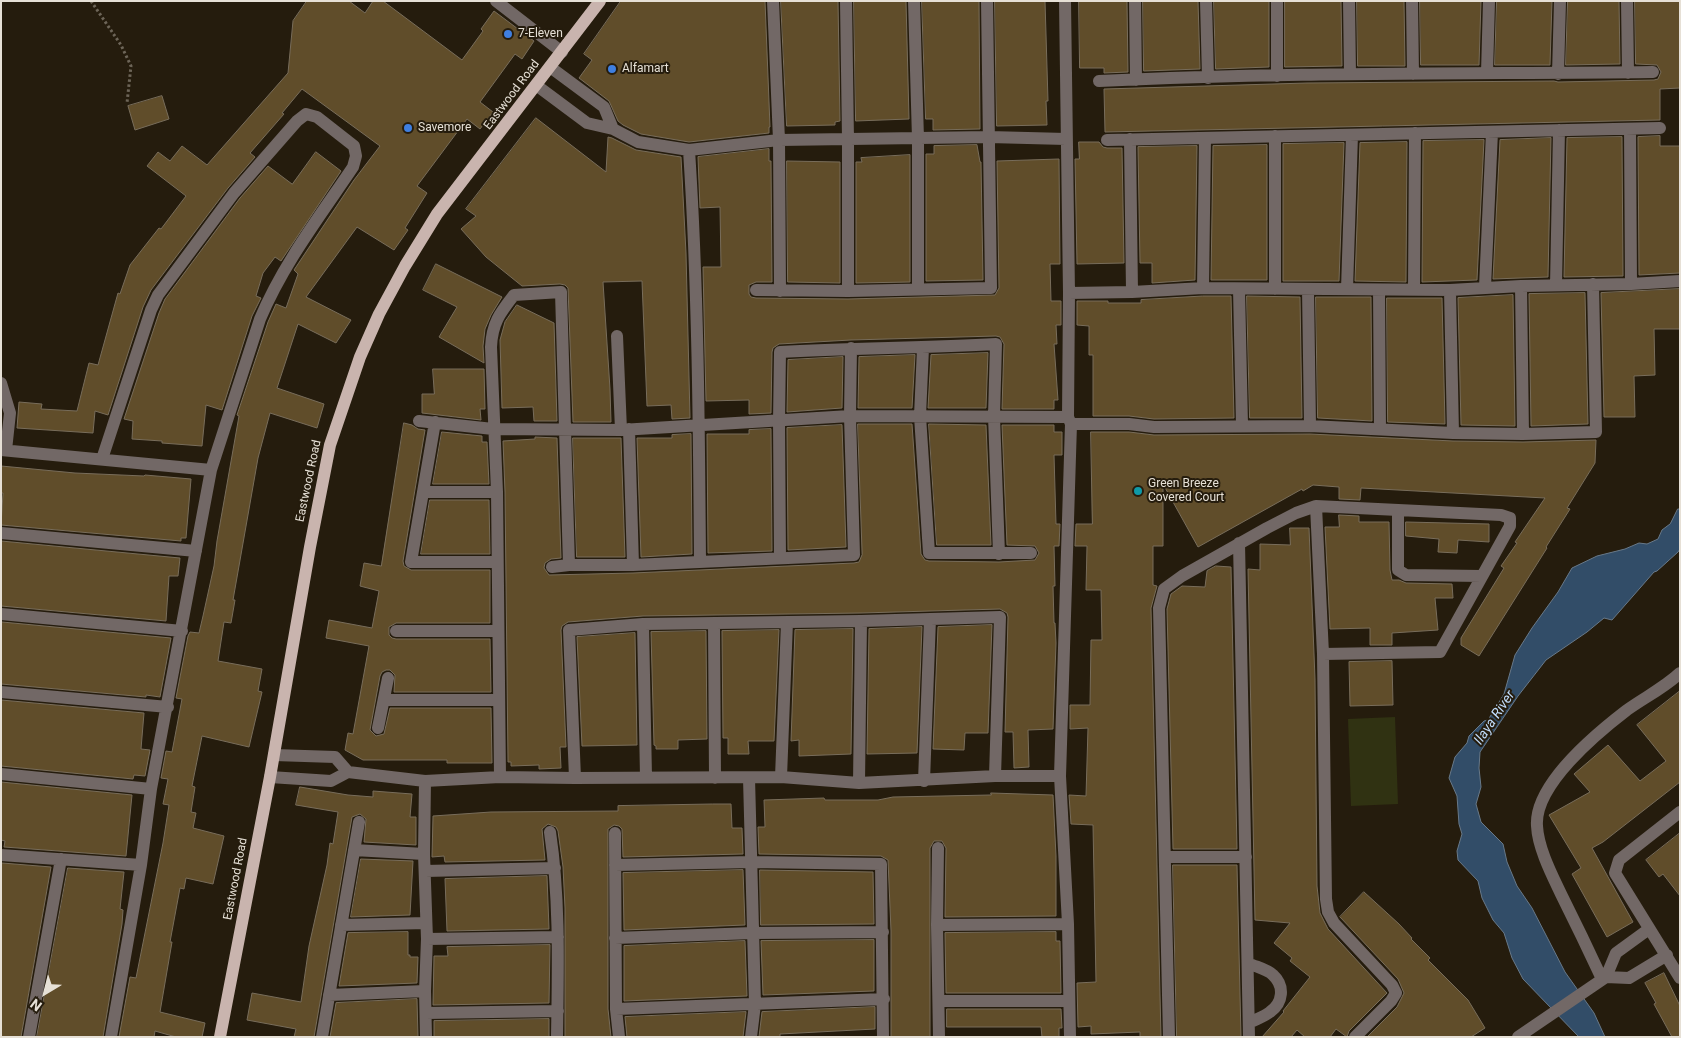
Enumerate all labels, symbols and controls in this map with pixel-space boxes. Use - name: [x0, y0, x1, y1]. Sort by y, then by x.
- place label: 7-Eleven: [518, 27, 563, 41]
- marker: 7-Eleven: [502, 28, 514, 40]
- street label: Eastwood Road: [481, 57, 543, 133]
- place label: Alfamart: [622, 62, 669, 76]
- marker: Alfamart: [606, 63, 618, 75]
- place label: Savemore: [418, 121, 471, 135]
- marker: Savemore: [402, 122, 414, 134]
- street label: Eastwood Road: [293, 439, 325, 523]
- place label: Green Breeze Covered Court: [1148, 477, 1224, 505]
- marker: Green Breeze Covered Court: [1132, 485, 1144, 497]
- water label: Ilaya River: [1471, 688, 1519, 748]
- street label: Eastwood Road: [221, 837, 251, 921]
- north arrow: [20, 968, 70, 1018]
- text: N: [27, 996, 45, 1014]

